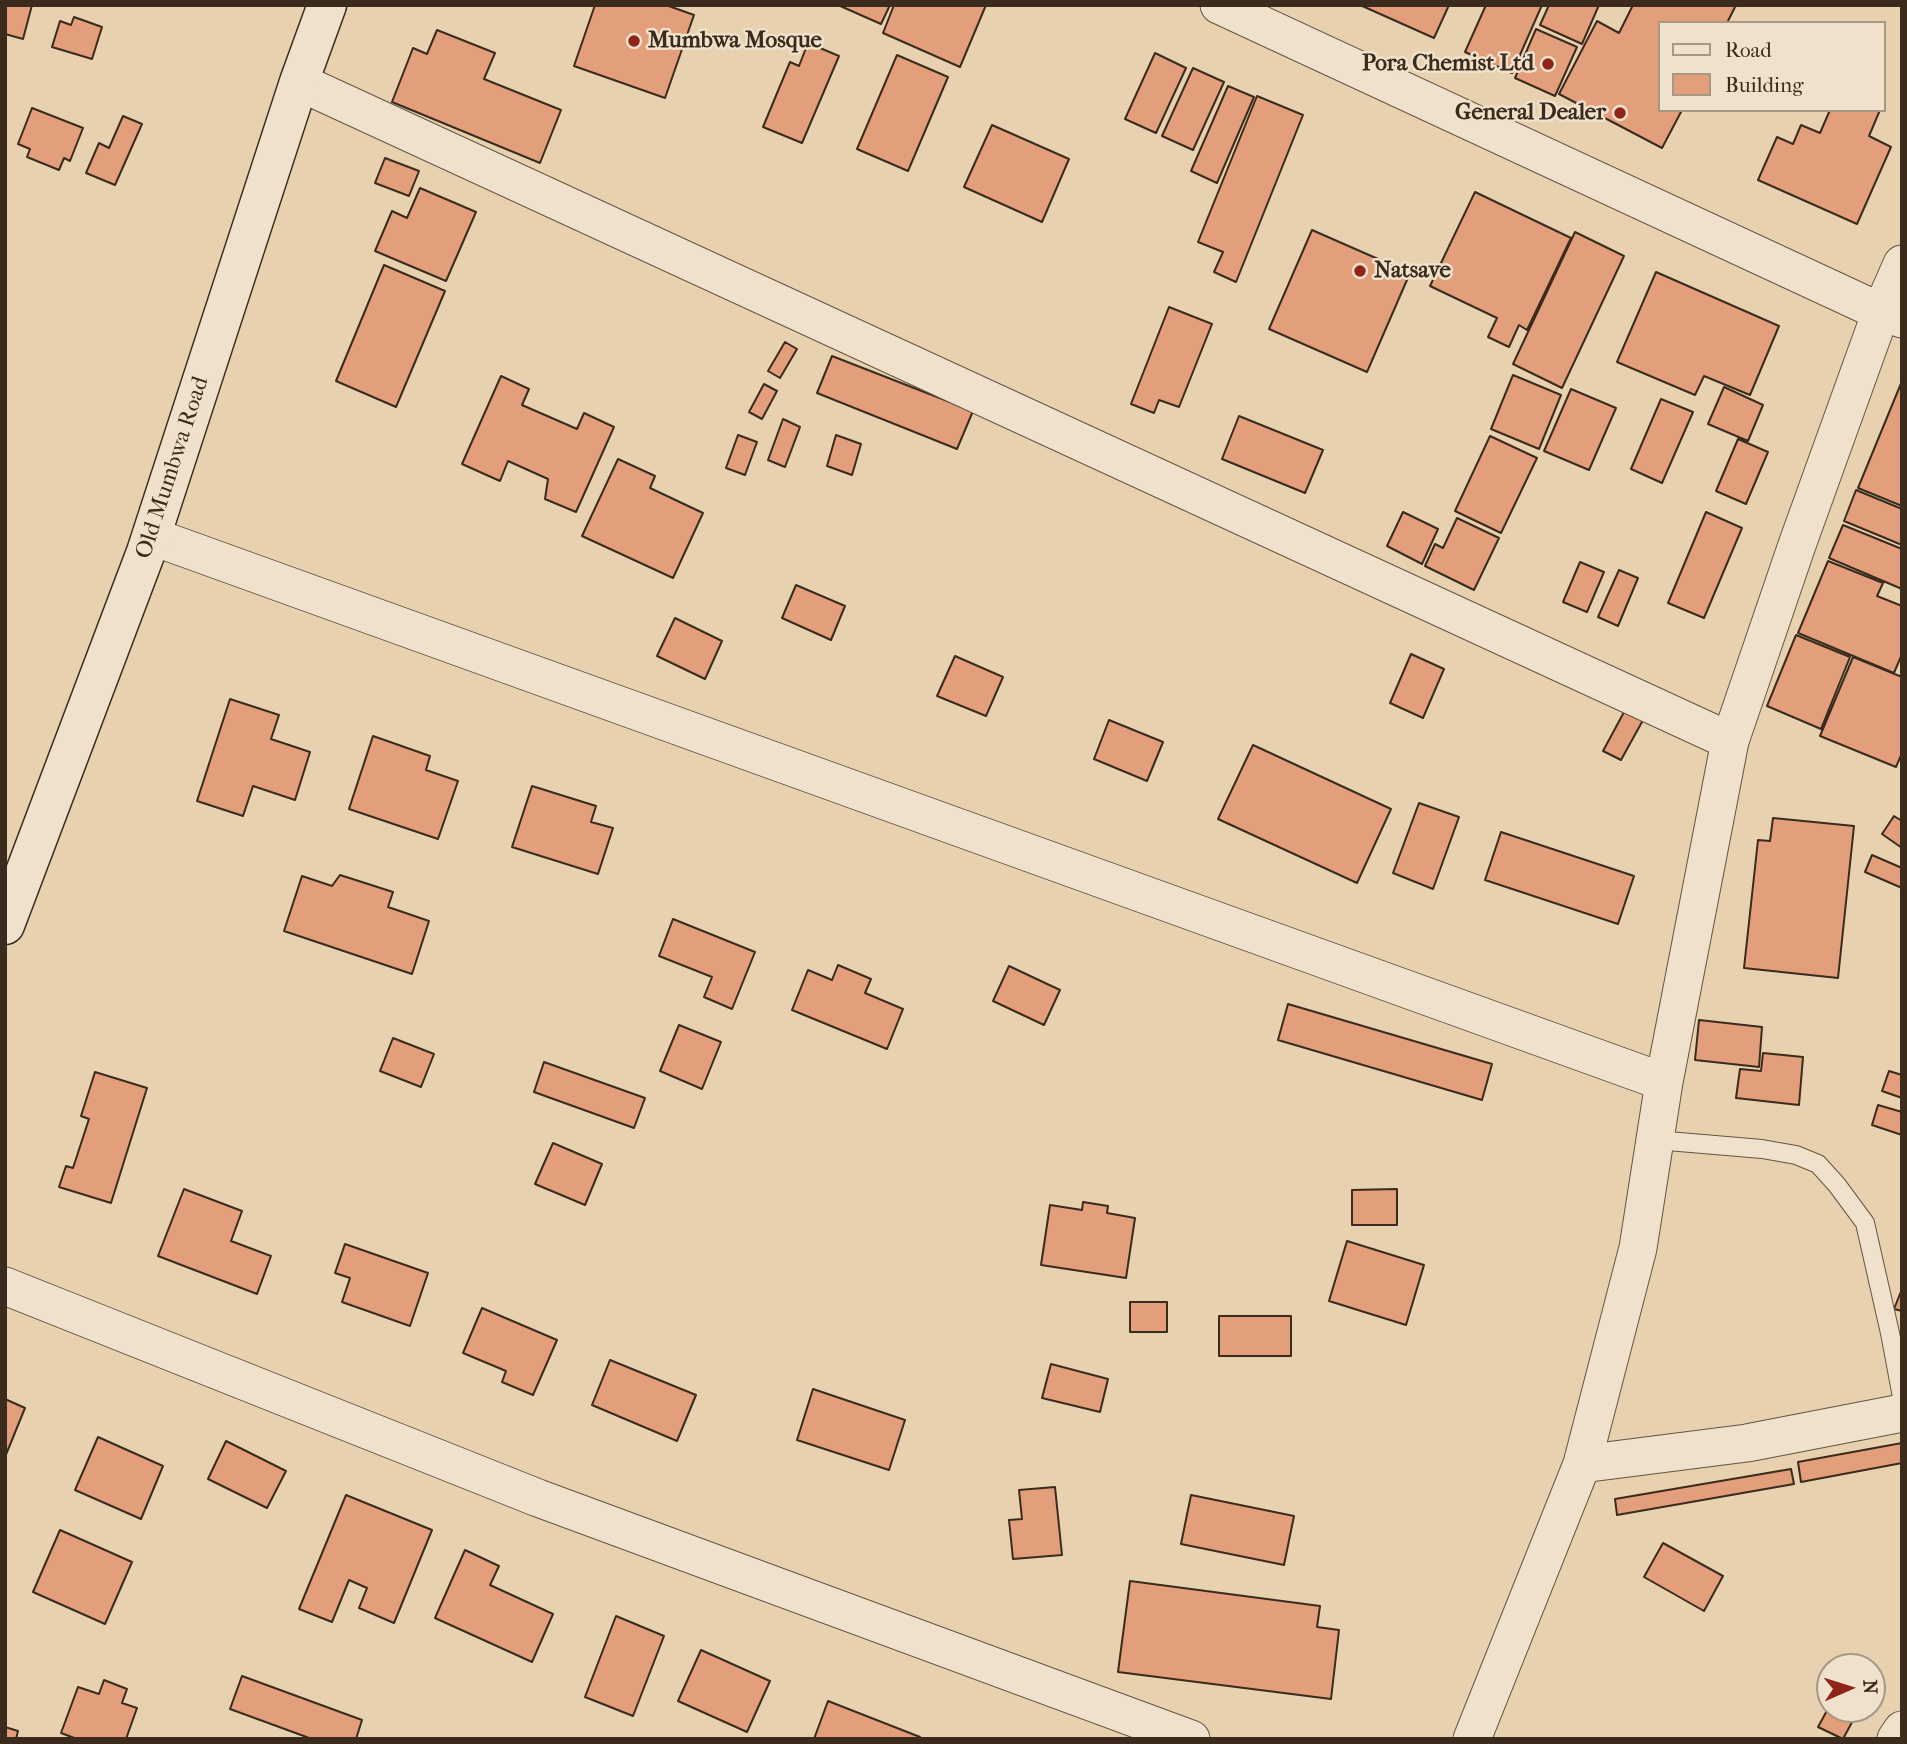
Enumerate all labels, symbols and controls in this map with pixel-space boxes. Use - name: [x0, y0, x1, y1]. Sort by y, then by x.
- legend: [1658, 21, 1886, 112]
- place label: Mumbwa Mosque: [648, 27, 822, 55]
- marker: Mumbwa Mosque: [626, 33, 642, 49]
- text: Road: [1725, 38, 1772, 62]
- place label: Pora Chemist Ltd: [1362, 50, 1534, 78]
- marker: Pora Chemist Ltd: [1540, 56, 1556, 72]
- text: Building: [1725, 73, 1803, 97]
- place label: General Dealer: [1455, 99, 1606, 127]
- marker: General Dealer: [1612, 105, 1628, 121]
- place label: Natsave: [1374, 257, 1451, 285]
- marker: Natsave: [1352, 263, 1368, 279]
- street label: Old Mumbwa Road: [131, 373, 215, 563]
- north arrow: [1816, 1653, 1886, 1723]
- text: N: [1859, 1679, 1881, 1695]

